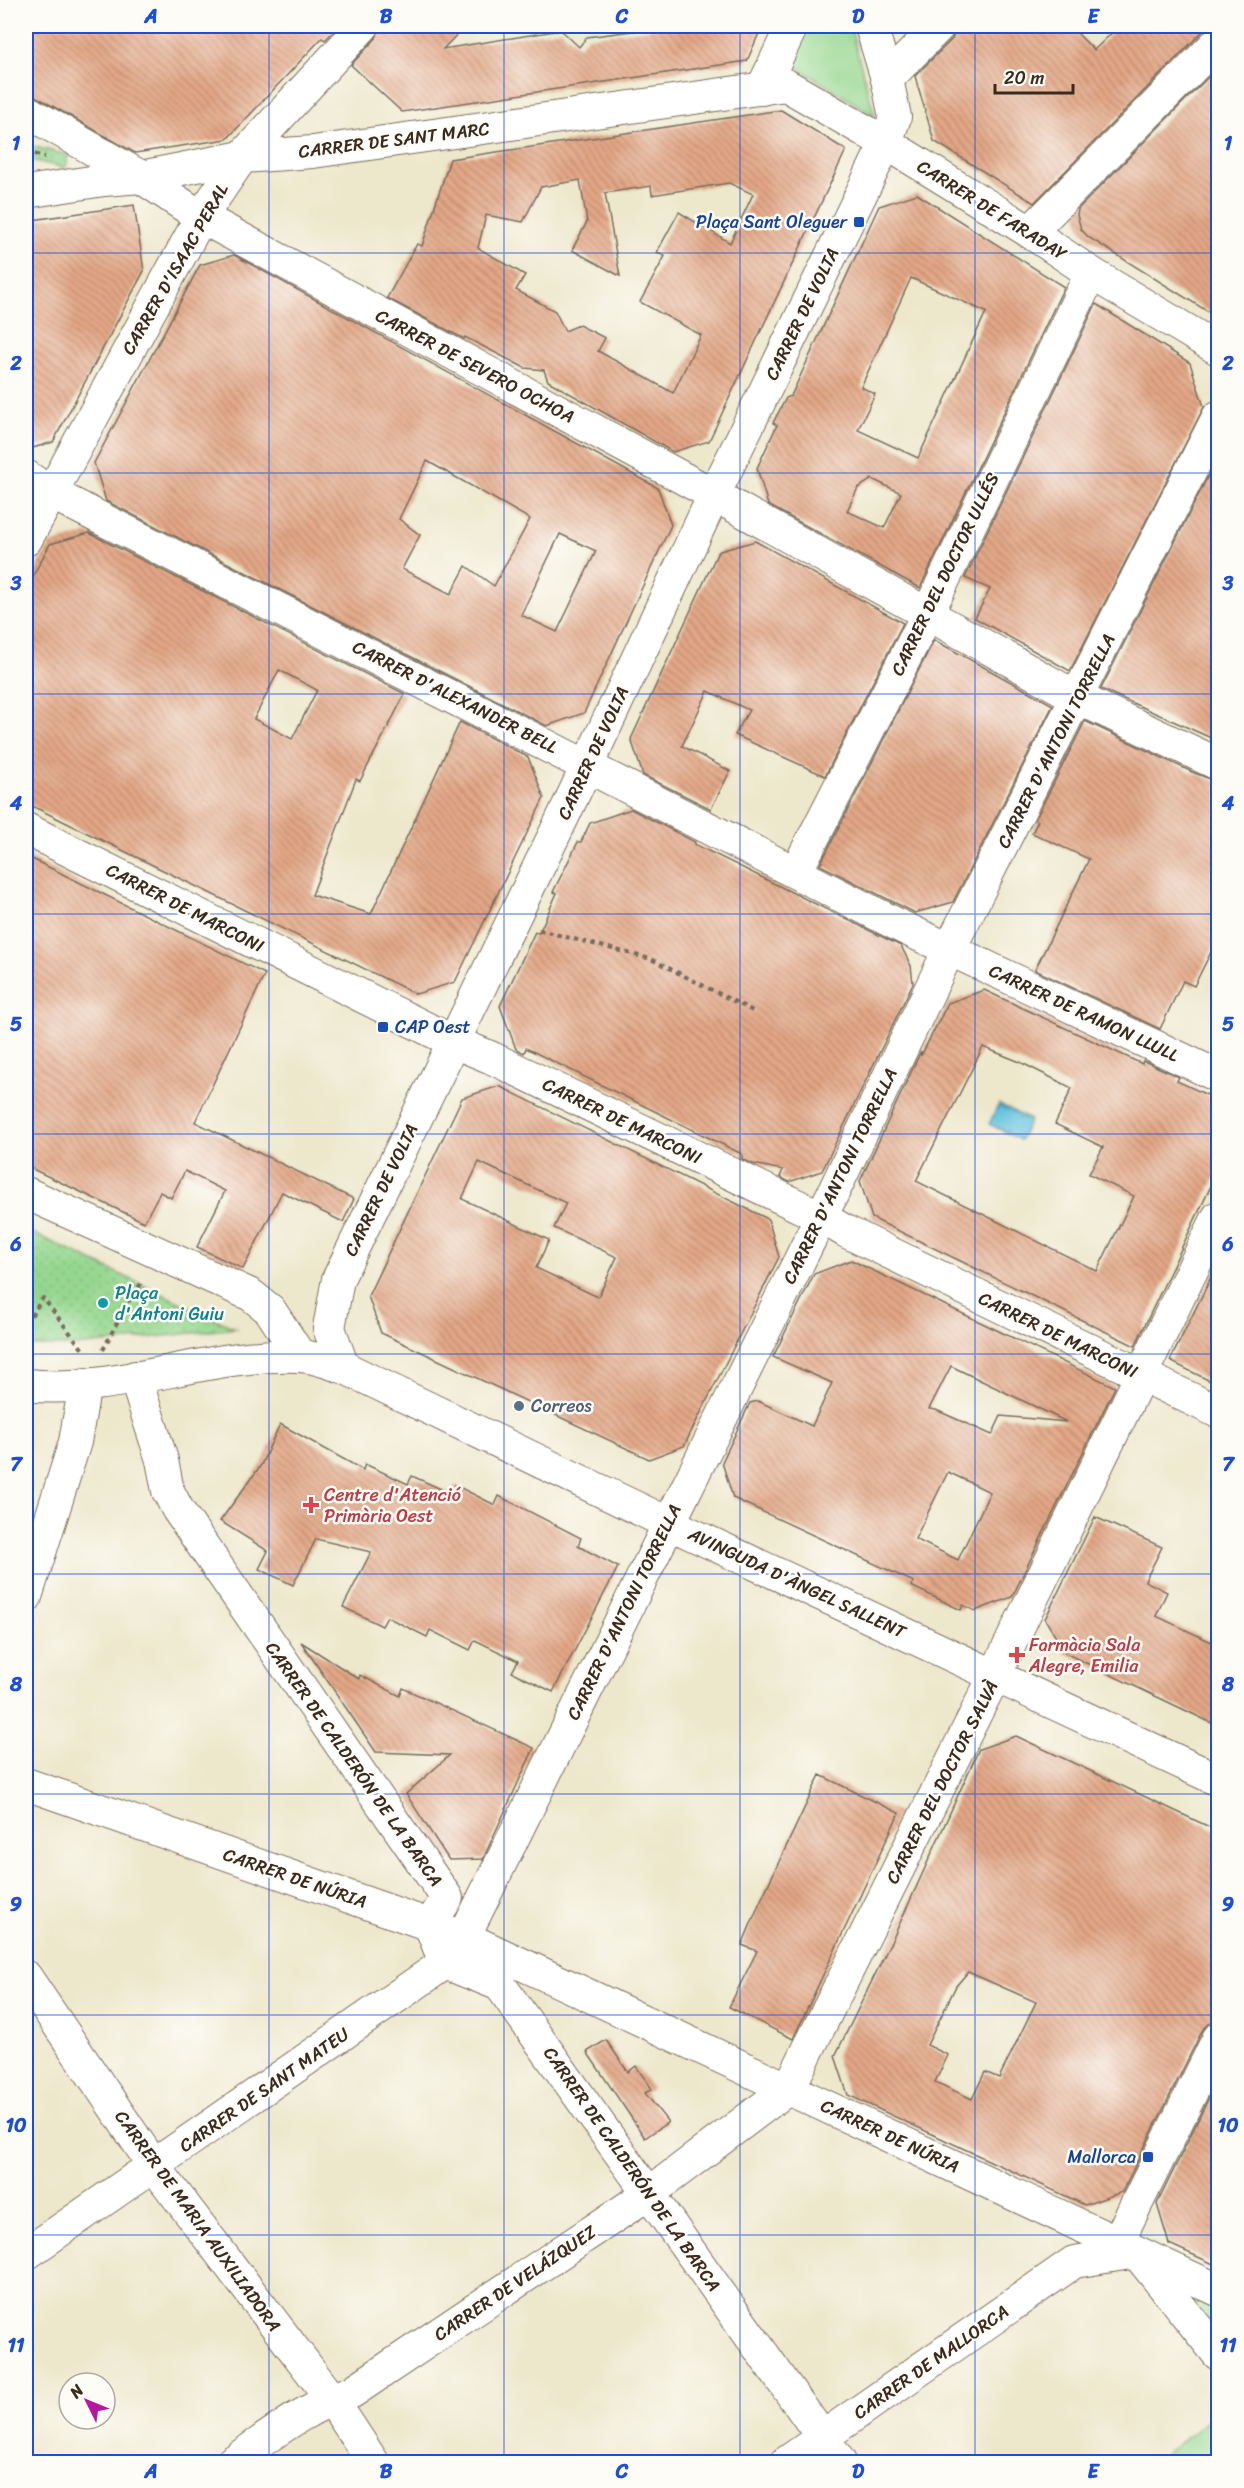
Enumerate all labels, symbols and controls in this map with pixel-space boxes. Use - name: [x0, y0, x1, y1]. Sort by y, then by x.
- text: A: [143, 0, 158, 34]
- text: B: [380, 0, 393, 34]
- text: C: [615, 0, 629, 34]
- text: D: [852, 0, 865, 34]
- text: E: [1087, 0, 1100, 34]
- scale bar: [995, 57, 1073, 95]
- text: 20 m: [1004, 62, 1044, 94]
- street label: CARRER DE SANT MARC: [297, 112, 491, 168]
- text: 1: [12, 126, 21, 161]
- text: 1: [1224, 126, 1233, 161]
- street label: CARRER DE FARADAY: [910, 151, 1074, 270]
- street label: CARRER D'ISAAC PERAL: [113, 176, 238, 361]
- place label: Plaça Sant Oleguer: [696, 206, 849, 238]
- marker: Plaça Sant Oleguer: [852, 215, 866, 229]
- street label: CARRER DE VOLTA: [756, 242, 848, 386]
- street label: CARRER DE SEVERO OCHOA: [370, 300, 580, 432]
- text: 2: [9, 346, 22, 381]
- text: 2: [1221, 346, 1234, 381]
- street label: CARRER DEL DOCTOR ULLÉS: [882, 467, 1008, 681]
- text: 3: [10, 566, 22, 601]
- text: 3: [1222, 566, 1234, 601]
- street label: CARRER D'ANTONI TORRELLA: [988, 628, 1124, 854]
- street label: CARRER D'ALEXANDER BELL: [347, 631, 564, 763]
- street label: CARRER DE VOLTA: [548, 681, 638, 825]
- text: 4: [9, 786, 23, 821]
- text: 4: [1221, 786, 1235, 821]
- street label: CARRER DE MARCONI: [100, 854, 270, 962]
- street label: CARRER DE RAMON LLULL: [984, 955, 1185, 1071]
- text: 5: [10, 1007, 22, 1042]
- text: 5: [1222, 1007, 1234, 1042]
- place label: CAP Oest: [395, 1011, 470, 1043]
- marker: CAP Oest: [376, 1020, 390, 1034]
- street label: CARRER D'ANTONI TORRELLA: [774, 1062, 906, 1290]
- street label: CARRER DE MARCONI: [537, 1068, 708, 1174]
- street label: CARRER DE VOLTA: [335, 1118, 427, 1262]
- text: 6: [9, 1227, 22, 1262]
- text: 6: [1221, 1227, 1234, 1262]
- place label: Plaça d'Antoni Guiu: [115, 1277, 224, 1330]
- street label: CARRER DE MARCONI: [973, 1282, 1144, 1388]
- marker: Plaça d'Antoni Guiu: [96, 1296, 110, 1310]
- place label: Correos: [531, 1390, 592, 1422]
- marker: Correos: [512, 1399, 526, 1413]
- text: 7: [10, 1447, 23, 1482]
- text: 7: [1222, 1447, 1235, 1482]
- place label: Centre d'Atenció Primària Oest: [324, 1479, 462, 1532]
- marker: Centre d'Atenció Primària Oest: [302, 1496, 320, 1514]
- street label: CARRER D'ANTONI TORRELLA: [558, 1498, 690, 1726]
- street label: AVINGUDA D'ÀNGEL SALLENT: [682, 1518, 912, 1648]
- place label: Farmàcia Sala Alegre, Emilia: [1028, 1629, 1141, 1682]
- street label: CARRER DE CALDERÓN DE LA BARCA: [257, 1635, 451, 1893]
- marker: Farmàcia Sala Alegre, Emilia: [1010, 1648, 1024, 1662]
- text: 8: [9, 1667, 23, 1702]
- text: 8: [1221, 1667, 1235, 1702]
- street label: CARRER DEL DOCTOR SALVÀ: [877, 1674, 1007, 1890]
- street label: CARRER DE NÚRIA: [219, 1838, 371, 1918]
- text: 9: [10, 1887, 22, 1922]
- text: 9: [1222, 1887, 1234, 1922]
- street label: CARRER DE SANT MATEU: [172, 2018, 357, 2161]
- street label: CARRER DE CALDERÓN DE LA BARCA: [535, 2040, 729, 2298]
- street label: CARRER DE NÚRIA: [815, 2090, 965, 2182]
- street label: CARRER DE MARIA AUXILIADORA: [106, 2103, 290, 2339]
- text: 10: [5, 2108, 27, 2143]
- text: 10: [1217, 2108, 1239, 2143]
- place label: Mallorca: [1067, 2141, 1136, 2173]
- marker: Mallorca: [1141, 2150, 1155, 2164]
- street label: CARRER DE VELÁZQUEZ: [427, 2216, 603, 2350]
- street label: CARRER DE MALLORCA: [846, 2296, 1016, 2428]
- text: 11: [7, 2328, 25, 2363]
- text: 11: [1219, 2328, 1237, 2363]
- north arrow: [57, 2371, 117, 2431]
- text: N: [61, 2377, 91, 2406]
- text: A: [143, 2454, 158, 2488]
- text: B: [380, 2454, 393, 2488]
- text: C: [615, 2454, 629, 2488]
- text: D: [852, 2454, 865, 2488]
- text: E: [1087, 2454, 1100, 2488]

